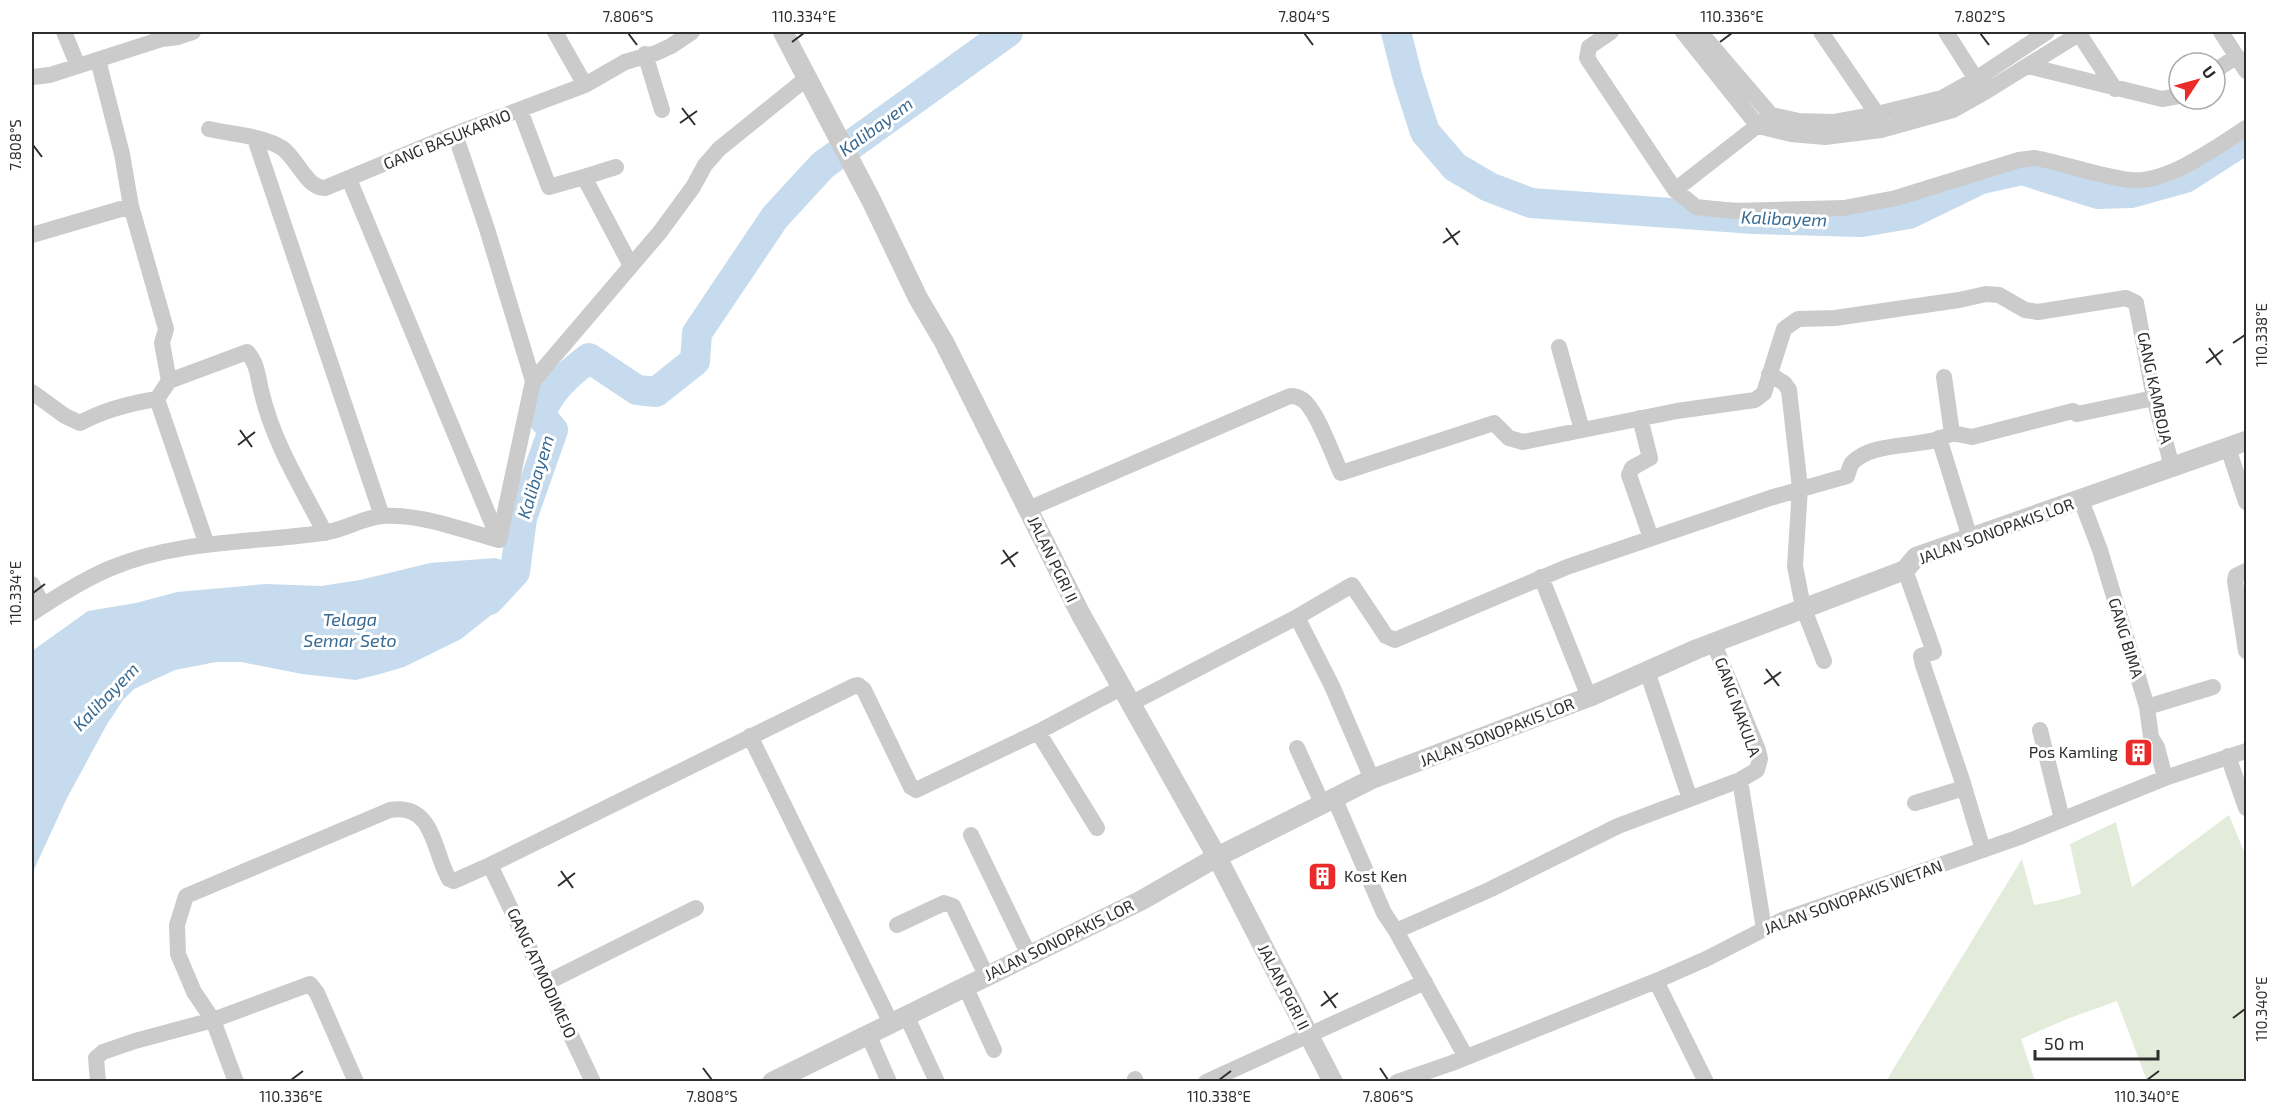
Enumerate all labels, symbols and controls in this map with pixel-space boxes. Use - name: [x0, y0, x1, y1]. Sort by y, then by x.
- text: 7.806°S: [602, 7, 654, 25]
- text: 110.334°E: [772, 7, 836, 25]
- text: 7.804°S: [1278, 7, 1330, 25]
- text: 110.336°E: [1700, 7, 1764, 25]
- text: 7.802°S: [1955, 7, 2005, 25]
- north arrow: [2167, 51, 2227, 111]
- text: U: [2199, 62, 2220, 82]
- water label: Kalibayem: [834, 92, 917, 160]
- street label: GANG BASUKARNO: [380, 104, 513, 173]
- text: 7.808°S: [6, 119, 24, 171]
- water label: Kalibayem: [1741, 206, 1827, 230]
- text: 110.338°E: [2252, 303, 2270, 367]
- street label: GANG KAMBOJA: [2134, 330, 2177, 446]
- water label: Kalibayem: [512, 432, 558, 521]
- street label: JALAN SONOPAKIS LOR: [1916, 494, 2076, 567]
- street label: JALAN PGRI II: [1024, 512, 1083, 605]
- text: 110.334°E: [6, 561, 24, 625]
- street label: GANG BIMA: [2105, 595, 2148, 680]
- water label: Telaga Semar Seto: [303, 608, 397, 651]
- street label: GANG NAKULA: [1712, 655, 1765, 759]
- water label: Kalibayem: [67, 658, 143, 735]
- street label: JALAN SONOPAKIS LOR: [1417, 693, 1577, 770]
- building icon: Pos Kamling: [2123, 736, 2155, 768]
- place label: Pos Kamling: [2029, 742, 2118, 761]
- street label: JALAN SONOPAKIS WETAN: [1761, 855, 1945, 938]
- building icon: Kost Ken: [1307, 860, 1339, 892]
- place label: Kost Ken: [1344, 866, 1407, 885]
- street label: JALAN SONOPAKIS LOR: [981, 895, 1137, 984]
- street label: GANG ATMODIMEJO: [504, 905, 581, 1041]
- street label: JALAN PGRI II: [1255, 941, 1314, 1033]
- text: 110.340°E: [2252, 977, 2270, 1041]
- scale bar: [2035, 1023, 2158, 1061]
- text: 50 m: [2044, 1032, 2084, 1054]
- text: 110.336°E: [259, 1087, 323, 1105]
- text: 7.808°S: [686, 1087, 738, 1105]
- text: 110.338°E: [1187, 1087, 1251, 1105]
- text: 7.806°S: [1362, 1087, 1414, 1105]
- text: 110.340°E: [2115, 1087, 2179, 1105]

